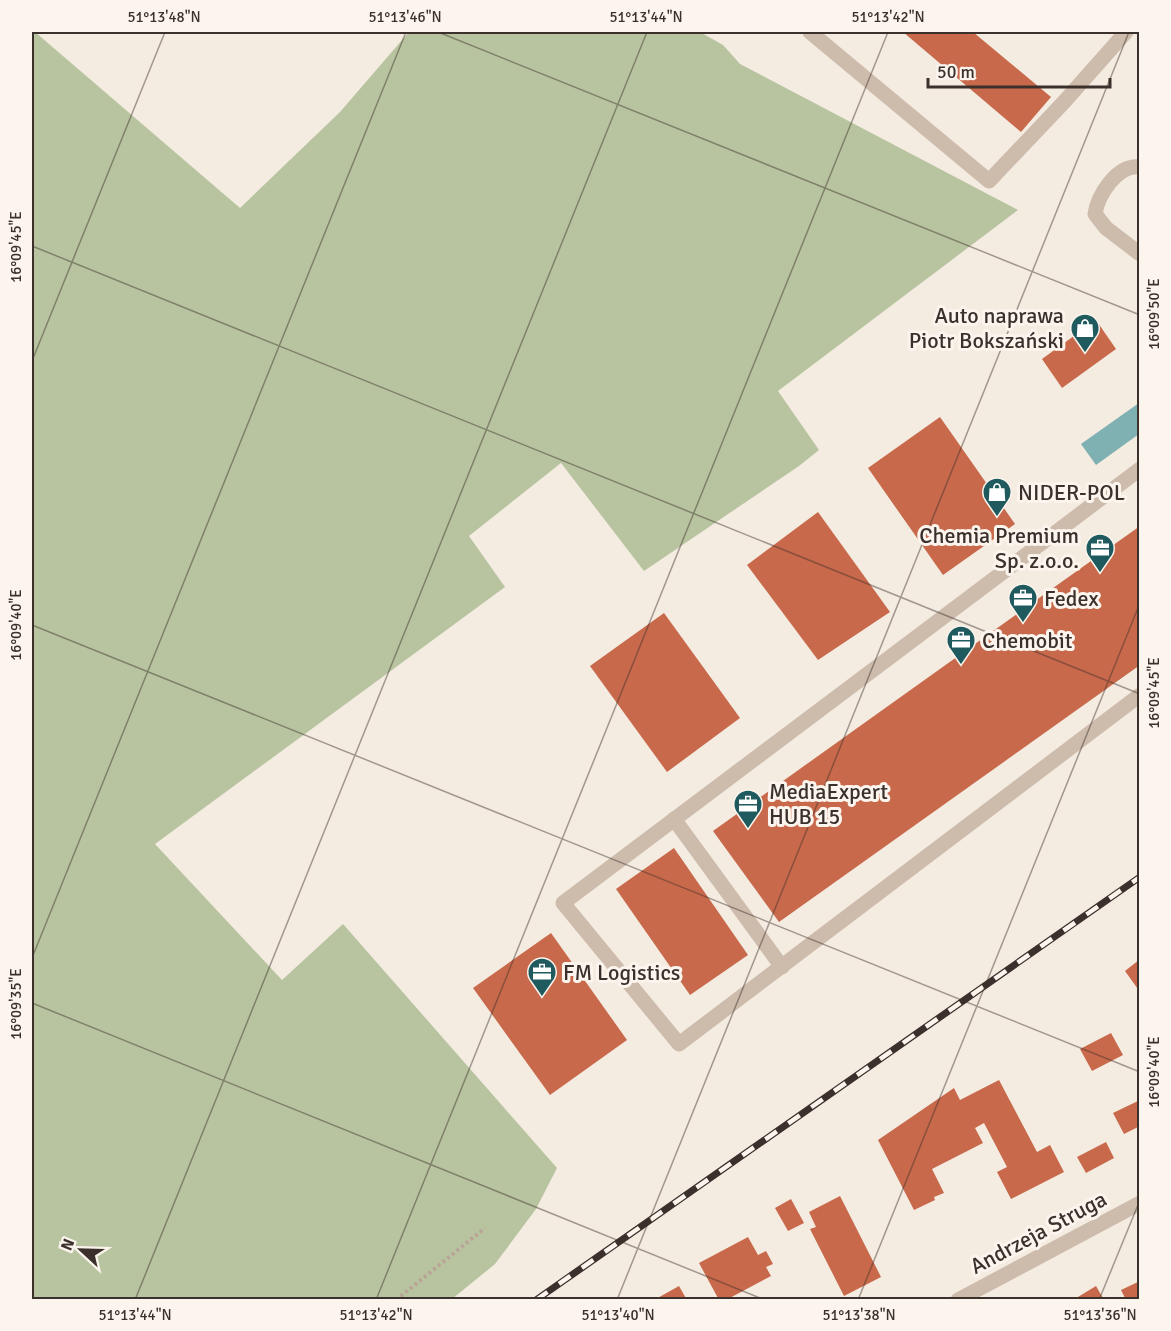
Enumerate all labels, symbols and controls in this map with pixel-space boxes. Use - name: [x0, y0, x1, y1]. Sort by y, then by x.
- text: 51°13'48"N: [127, 8, 201, 26]
- text: 51°13'46"N: [368, 8, 442, 26]
- text: 51°13'44"N: [609, 8, 683, 26]
- text: 51°13'42"N: [851, 8, 925, 26]
- scale bar: [928, 51, 1110, 89]
- text: 50 m: [937, 61, 975, 83]
- text: 16°09'45"E: [7, 211, 25, 283]
- text: 16°09'50"E: [1145, 278, 1163, 350]
- place label: Auto naprawa Piotr Bokszański: [909, 302, 1064, 354]
- shop icon: Auto naprawa Piotr Bokszański: [1069, 312, 1101, 354]
- shop icon: NIDER-POL: [981, 476, 1013, 518]
- place label: NIDER-POL: [1018, 479, 1125, 506]
- place label: Chemia Premium Sp. z.o.o.: [919, 522, 1079, 574]
- office icon: Chemia Premium Sp. z.o.o.: [1084, 532, 1116, 574]
- office icon: Fedex: [1007, 582, 1039, 624]
- place label: Fedex: [1044, 585, 1099, 612]
- text: 16°09'40"E: [7, 589, 25, 661]
- office icon: Chemobit: [945, 624, 977, 666]
- place label: Chemobit: [982, 627, 1073, 654]
- text: 16°09'45"E: [1145, 657, 1163, 729]
- place label: MediaExpert HUB 15: [769, 778, 888, 830]
- office icon: MediaExpert HUB 15: [732, 788, 764, 830]
- office icon: FM Logistics: [526, 956, 558, 998]
- place label: FM Logistics: [563, 959, 680, 986]
- text: 16°09'35"E: [7, 968, 25, 1040]
- text: 16°09'40"E: [1145, 1036, 1163, 1108]
- street label: Andrzeja Struga: [965, 1185, 1111, 1280]
- north arrow: [51, 1220, 111, 1280]
- text: N: [57, 1236, 79, 1254]
- text: 51°13'44"N: [98, 1306, 172, 1324]
- text: 51°13'42"N: [339, 1306, 413, 1324]
- text: 51°13'40"N: [581, 1306, 655, 1324]
- text: 51°13'38"N: [822, 1306, 896, 1324]
- text: 51°13'36"N: [1063, 1306, 1137, 1324]

